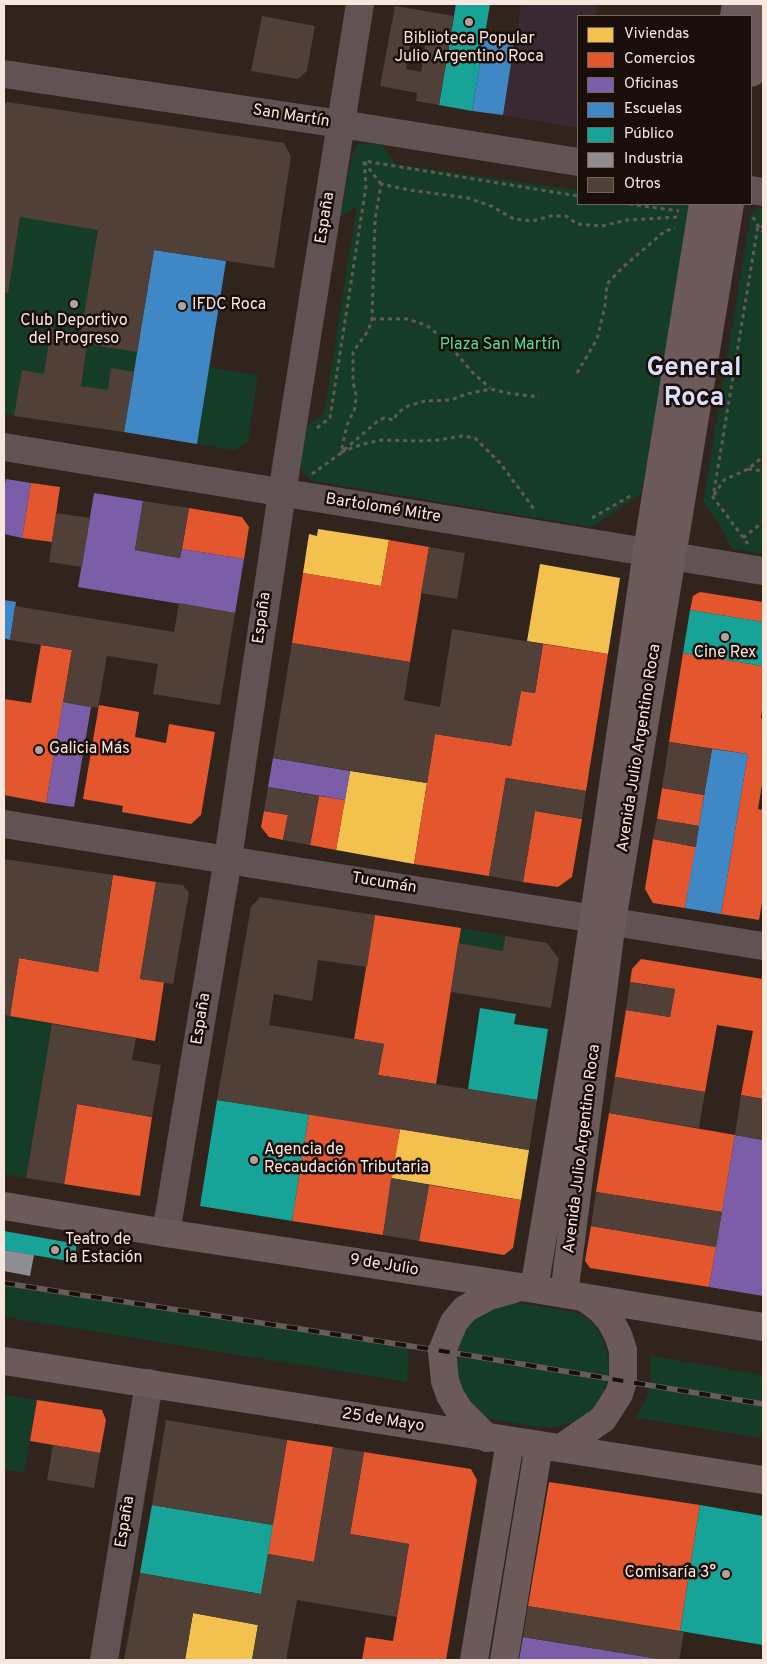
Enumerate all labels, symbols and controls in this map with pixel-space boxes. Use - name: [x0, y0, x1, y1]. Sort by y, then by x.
- legend: [577, 15, 752, 205]
- marker: Biblioteca Popular Julio Argentino Roca: [463, 16, 475, 28]
- text: Viviendas: [624, 25, 689, 44]
- place label: Biblioteca Popular Julio Argentino Roca: [394, 30, 544, 68]
- text: Comercios: [624, 50, 695, 69]
- text: Oficinas: [624, 75, 679, 94]
- text: Escuelas: [624, 100, 682, 119]
- street label: San Martín: [251, 101, 331, 133]
- text: Público: [624, 125, 674, 144]
- text: Industria: [624, 150, 683, 169]
- text: Otros: [624, 175, 661, 194]
- street label: España: [312, 191, 340, 245]
- place label: IFDC Roca: [192, 296, 266, 316]
- marker: Club Deportivo del Progreso: [68, 298, 80, 310]
- marker: IFDC Roca: [176, 300, 188, 312]
- place label: Club Deportivo del Progreso: [20, 312, 128, 350]
- park label: Plaza San Martín: [440, 336, 560, 356]
- district label: General Roca: [647, 354, 741, 416]
- street label: Bartolomé Mitre: [324, 490, 442, 528]
- street label: España: [250, 591, 276, 645]
- marker: Cine Rex: [719, 631, 731, 643]
- street label: Avenida Julio Argentino Roca: [614, 643, 666, 853]
- place label: Cine Rex: [694, 644, 756, 664]
- place label: Galicia Más: [49, 740, 130, 760]
- marker: Galicia Más: [33, 744, 45, 756]
- street label: Tucumán: [350, 869, 418, 899]
- street label: España: [188, 992, 216, 1046]
- street label: Avenida Julio Argentino Roca: [561, 1043, 605, 1255]
- place label: Agencia de Recaudación Tributaria: [264, 1141, 429, 1179]
- marker: Agencia de Recaudación Tributaria: [248, 1154, 260, 1166]
- place label: Teatro de la Estación: [65, 1231, 143, 1269]
- marker: Teatro de la Estación: [49, 1244, 61, 1256]
- street label: 9 de Julio: [348, 1251, 420, 1281]
- street label: 25 de Mayo: [341, 1405, 425, 1437]
- street label: España: [112, 1495, 140, 1549]
- place label: Comisaría 3°: [624, 1564, 716, 1584]
- marker: Comisaría 3°: [720, 1568, 732, 1580]

